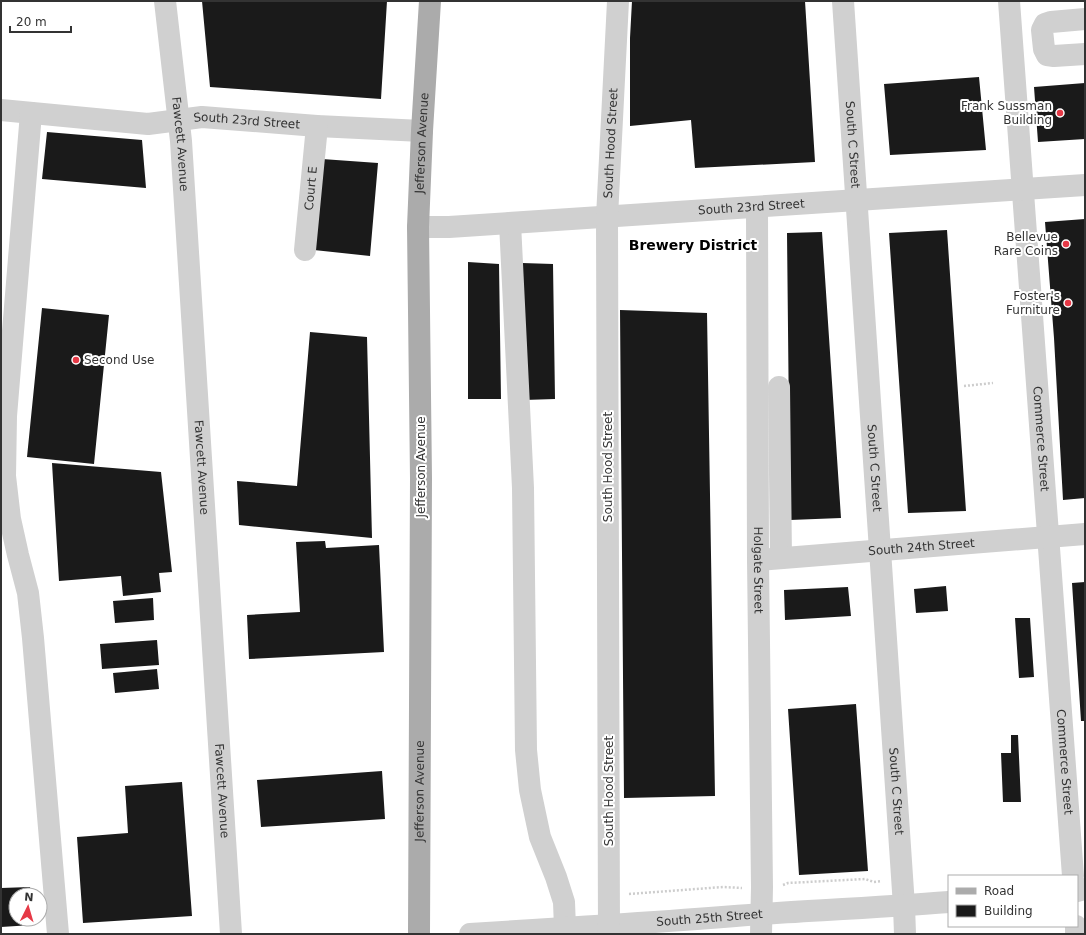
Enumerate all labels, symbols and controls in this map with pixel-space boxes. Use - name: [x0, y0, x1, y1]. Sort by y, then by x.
- scale bar: [10, 8, 71, 34]
- text: 20 m: [16, 15, 47, 29]
- street label: South Hood Street: [601, 87, 621, 199]
- street label: Jefferson Avenue: [412, 92, 431, 195]
- street label: Fawcett Avenue: [169, 96, 191, 192]
- place label: Frank Sussman Building: [961, 99, 1052, 127]
- street label: South C Street: [843, 101, 863, 189]
- marker: Frank Sussman Building: [1055, 108, 1065, 118]
- street label: South 23rd Street: [193, 110, 301, 132]
- street label: Court E: [302, 166, 320, 211]
- street label: South 23rd Street: [698, 197, 805, 218]
- place label: Bellevue Rare Coins: [994, 230, 1058, 258]
- district label: Brewery District: [629, 237, 758, 253]
- marker: Bellevue Rare Coins: [1061, 239, 1071, 249]
- place label: Foster's Furniture: [1006, 289, 1060, 317]
- marker: Foster's Furniture: [1063, 298, 1073, 308]
- place label: Second Use: [84, 353, 154, 367]
- marker: Second Use: [71, 355, 81, 365]
- street label: Commerce Street: [1030, 386, 1052, 492]
- street label: South Hood Street: [601, 412, 615, 522]
- street label: Jefferson Avenue: [414, 416, 428, 519]
- street label: Fawcett Avenue: [192, 420, 212, 515]
- street label: South C Street: [865, 424, 884, 512]
- street label: Holgate Street: [751, 526, 766, 614]
- street label: South 24th Street: [868, 536, 975, 558]
- street label: Commerce Street: [1054, 709, 1076, 815]
- street label: South Hood Street: [602, 736, 616, 846]
- street label: Jefferson Avenue: [412, 740, 427, 843]
- street label: Fawcett Avenue: [212, 743, 232, 839]
- street label: South C Street: [886, 747, 906, 836]
- legend: [948, 875, 1078, 927]
- text: Road: [984, 884, 1014, 898]
- north arrow: [8, 887, 48, 927]
- text: N: [24, 891, 34, 904]
- text: Building: [984, 904, 1033, 918]
- street label: South 25th Street: [656, 907, 764, 929]

